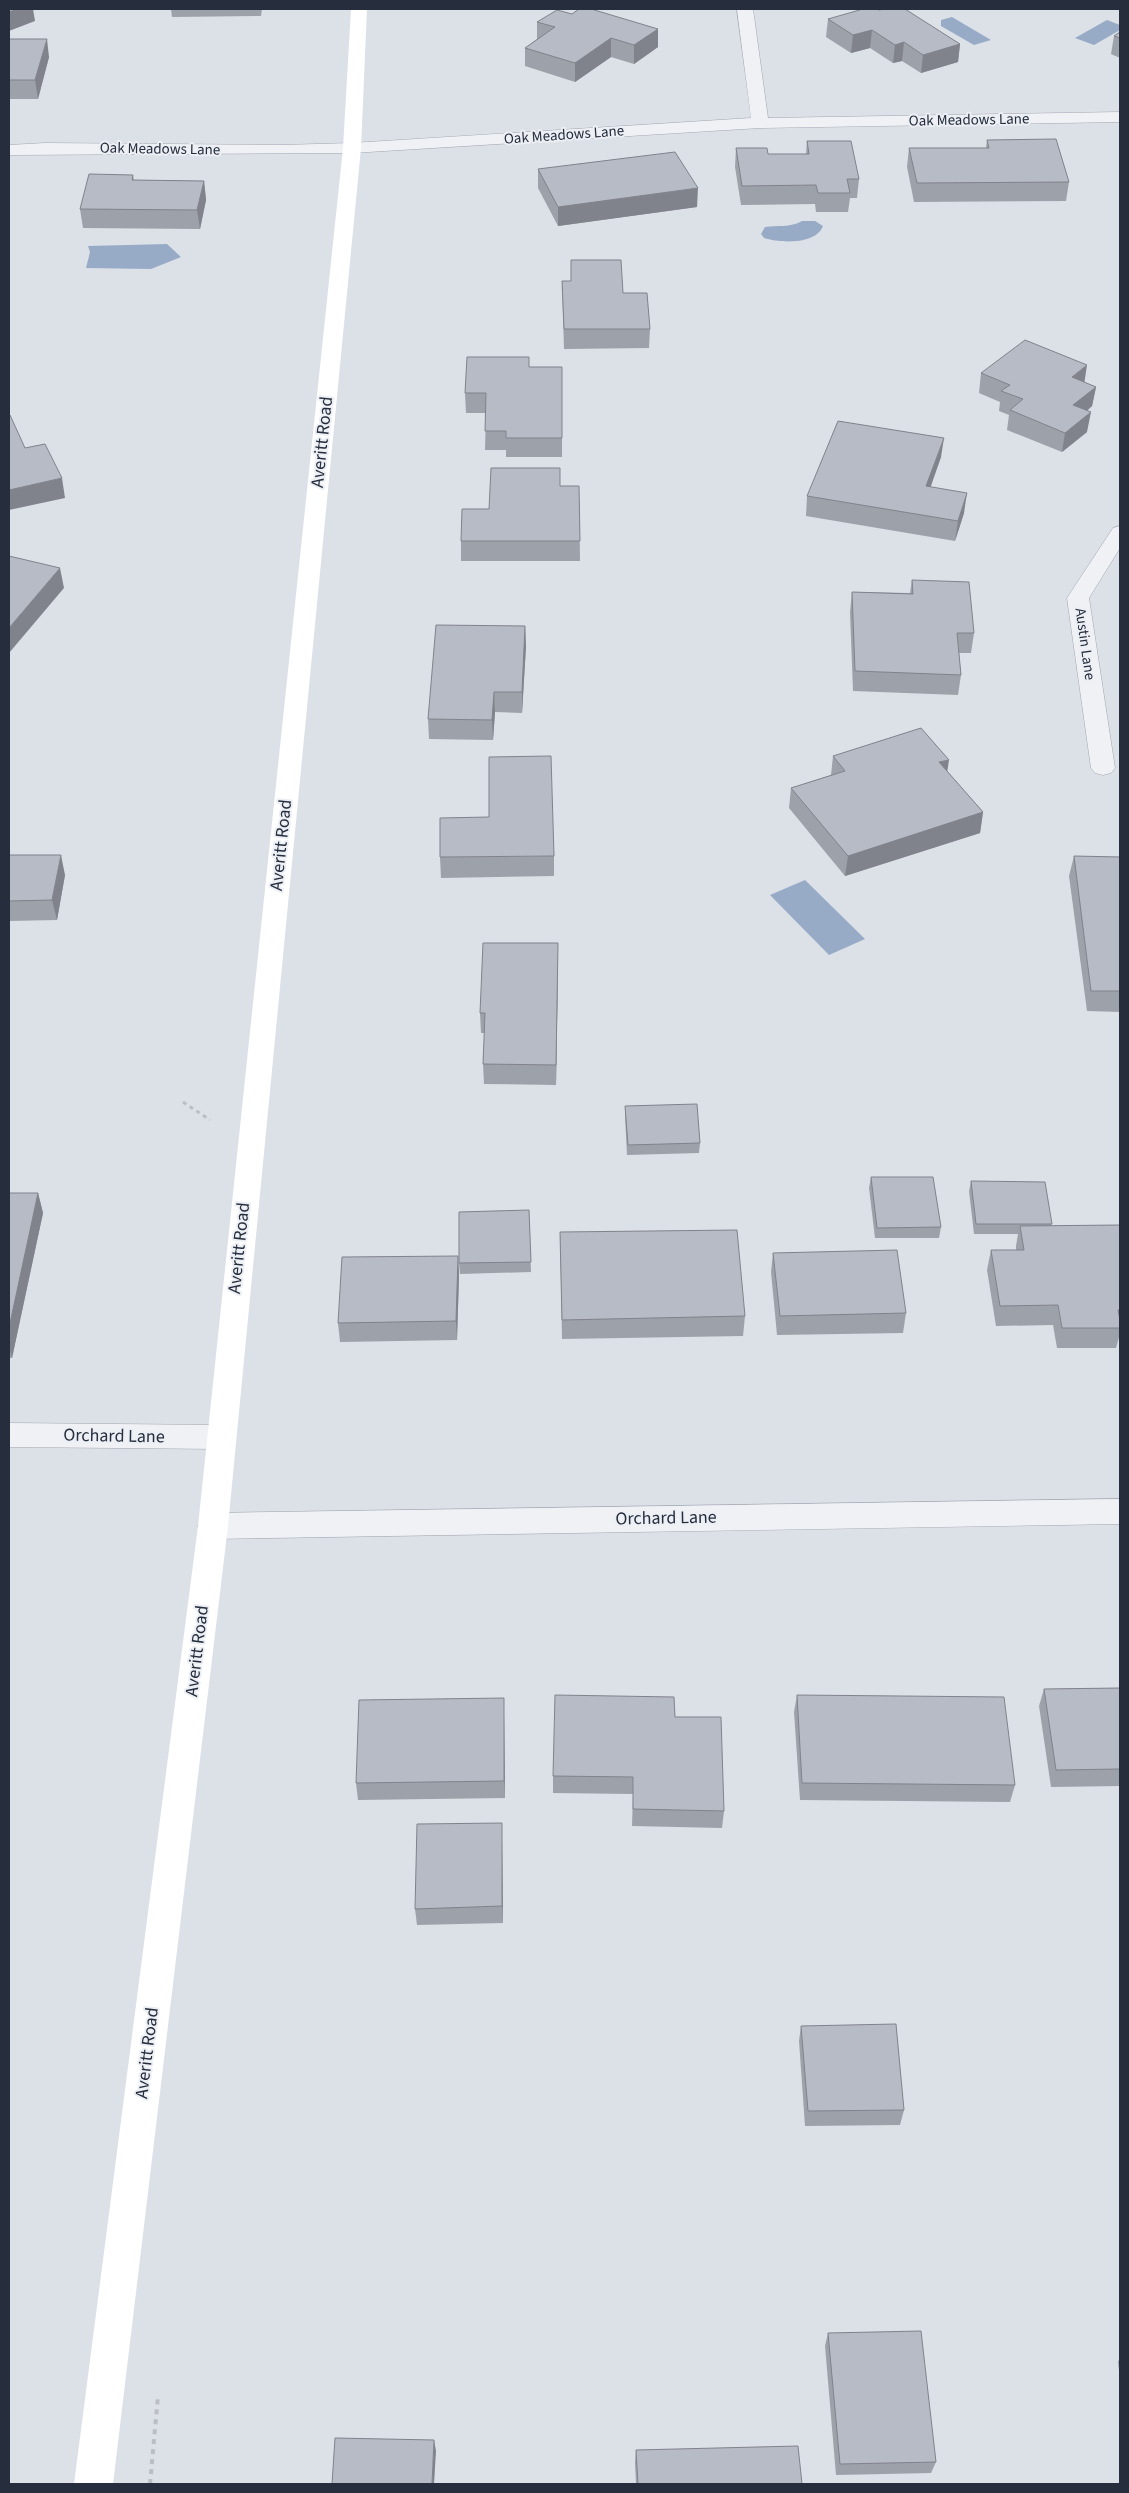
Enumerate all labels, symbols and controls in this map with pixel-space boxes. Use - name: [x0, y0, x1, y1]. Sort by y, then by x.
- street label: Oak Meadows Lane: [909, 108, 1029, 132]
- street label: Oak Meadows Lane: [503, 120, 625, 150]
- street label: Oak Meadows Lane: [100, 137, 220, 161]
- street label: Averitt Road: [305, 395, 339, 489]
- street label: Austin Lane: [1070, 607, 1100, 681]
- street label: Averitt Road: [264, 798, 298, 892]
- street label: Averitt Road: [222, 1201, 256, 1295]
- street label: Orchard Lane: [63, 1423, 165, 1449]
- street label: Orchard Lane: [615, 1505, 717, 1531]
- street label: Averitt Road: [179, 1604, 215, 1698]
- street label: Averitt Road: [129, 2006, 165, 2100]

